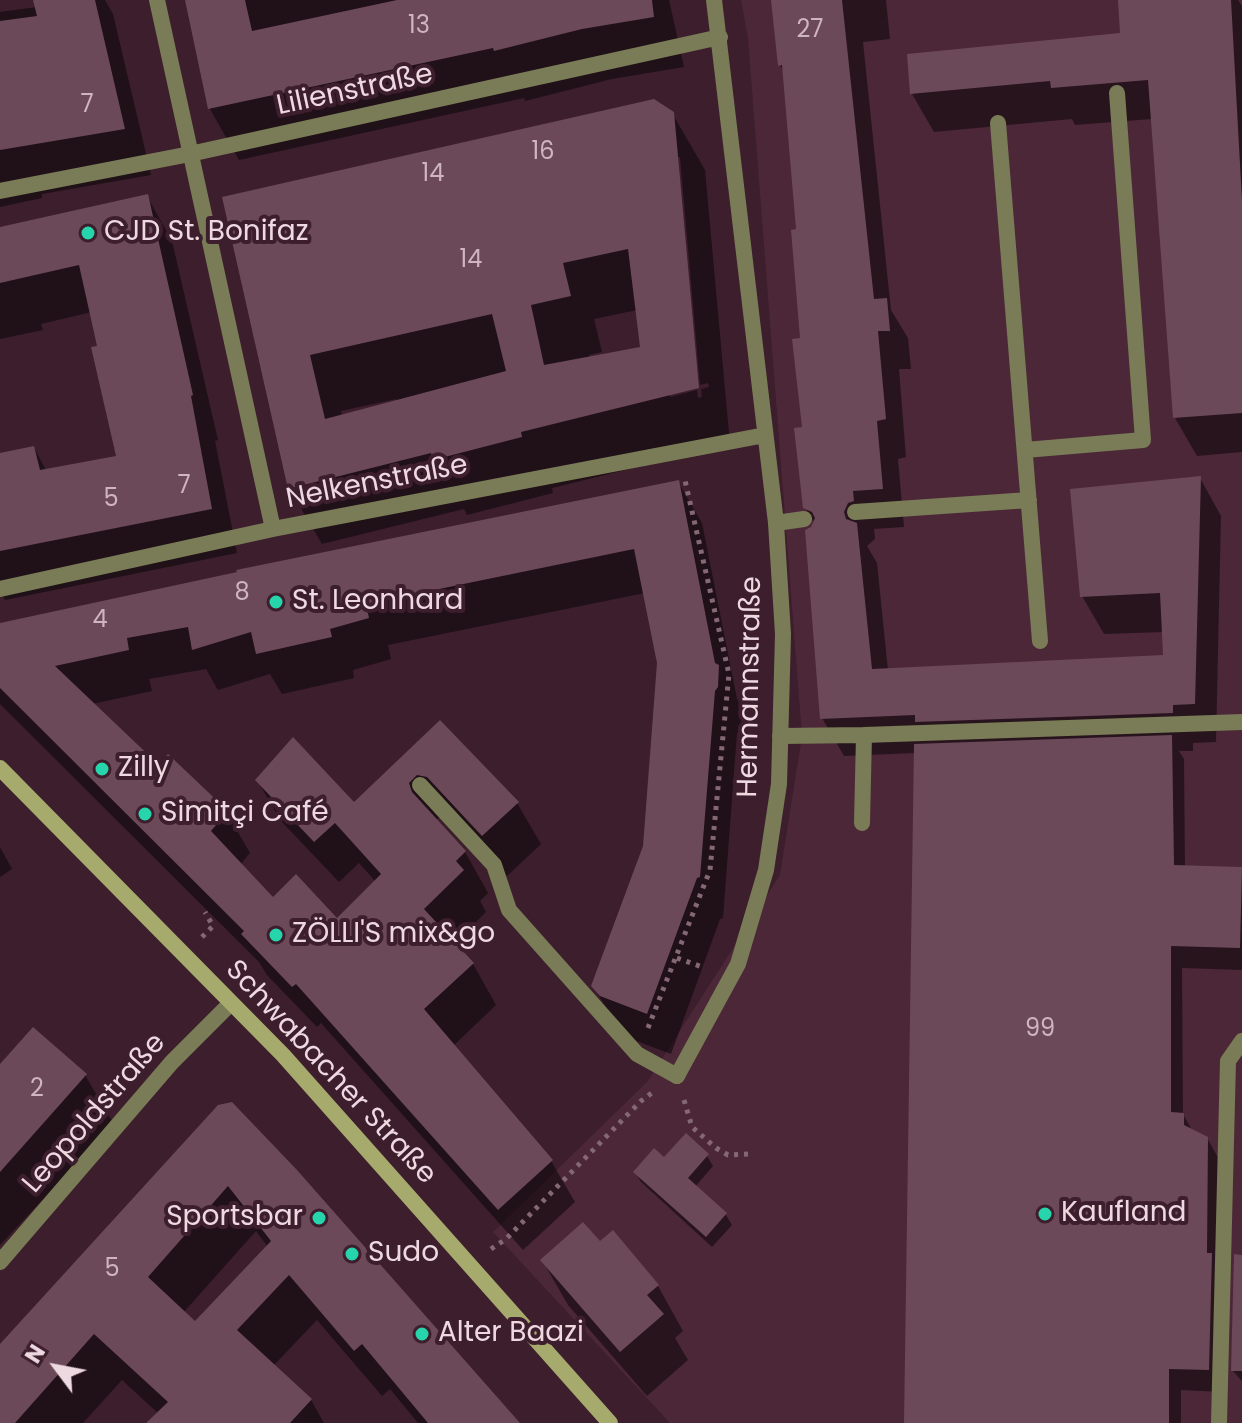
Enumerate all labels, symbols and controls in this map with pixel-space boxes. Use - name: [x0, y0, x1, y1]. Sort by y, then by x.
- house number: 13: [408, 13, 430, 41]
- house number: 27: [797, 17, 823, 45]
- street label: Lilienstraße: [274, 58, 436, 124]
- house number: 7: [80, 92, 94, 120]
- house number: 16: [532, 139, 554, 167]
- house number: 14: [422, 161, 444, 189]
- place label: CJD St. Bonifaz: [104, 216, 308, 250]
- marker: CJD St. Bonifaz: [79, 224, 97, 242]
- house number: 14: [460, 247, 482, 275]
- street label: Nelkenstraße: [283, 449, 471, 517]
- house number: 7: [177, 473, 191, 501]
- house number: 5: [103, 486, 119, 514]
- street label: Hermannstraße: [732, 576, 770, 798]
- house number: 8: [234, 580, 250, 608]
- place label: St. Leonhard: [292, 585, 463, 619]
- marker: St. Leonhard: [267, 593, 285, 611]
- house number: 4: [92, 607, 108, 635]
- place label: Zilly: [118, 752, 170, 786]
- marker: Zilly: [93, 760, 111, 778]
- place label: Simitçi Café: [161, 797, 329, 831]
- marker: Simitçi Café: [136, 805, 154, 823]
- place label: ZÖLLI'S mix&go: [292, 918, 495, 952]
- marker: ZÖLLI'S mix&go: [267, 926, 285, 944]
- street label: Schwabacher Straße: [218, 954, 442, 1192]
- house number: 99: [1025, 1016, 1055, 1044]
- street label: Leopoldstraße: [17, 1027, 173, 1201]
- house number: 2: [30, 1076, 44, 1104]
- place label: Kaufland: [1061, 1197, 1186, 1231]
- place label: Sportsbar: [166, 1201, 303, 1235]
- marker: Kaufland: [1036, 1205, 1054, 1223]
- marker: Sportsbar: [310, 1209, 328, 1227]
- place label: Sudo: [368, 1237, 439, 1271]
- marker: Sudo: [343, 1245, 361, 1263]
- house number: 5: [104, 1256, 120, 1284]
- place label: Alter Baazi: [438, 1317, 584, 1351]
- marker: Alter Baazi: [413, 1325, 431, 1343]
- north arrow: [16, 1327, 96, 1407]
- text: N: [18, 1339, 53, 1369]

